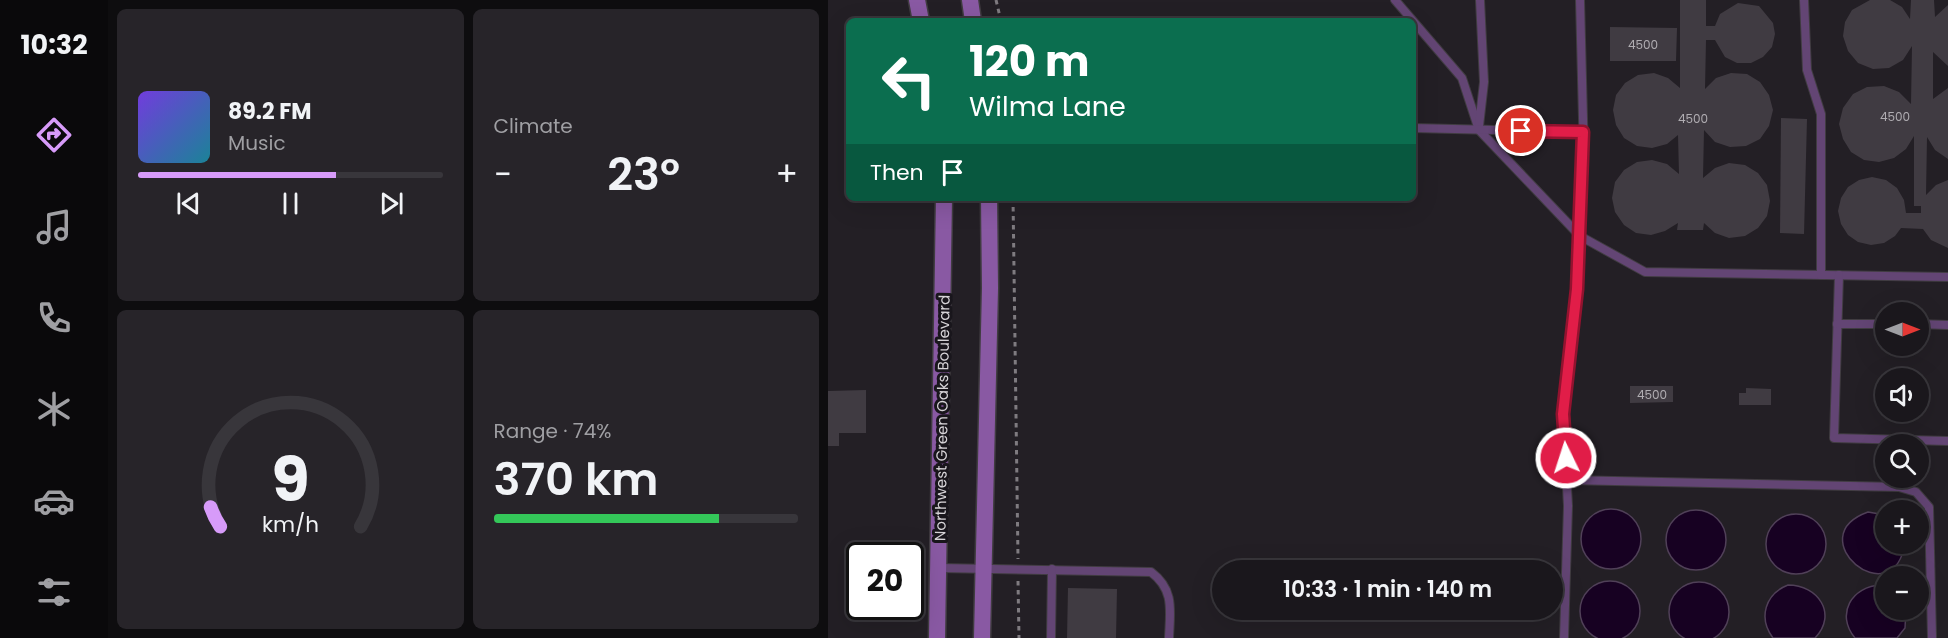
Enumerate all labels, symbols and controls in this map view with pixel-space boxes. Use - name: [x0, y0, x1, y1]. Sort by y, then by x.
- text: 10:32: [20, 26, 88, 63]
- text: 120 m: [969, 32, 1090, 91]
- house number: 4500: [1628, 36, 1658, 53]
- icon: left: [870, 42, 948, 120]
- text: Wilma Lane: [969, 88, 1126, 125]
- text: 89.2 FM: [228, 96, 311, 127]
- pin: [1495, 105, 1546, 156]
- house number: 4500: [1880, 108, 1910, 125]
- house number: 4500: [1678, 110, 1708, 127]
- text: Climate: [494, 112, 573, 140]
- icon: directions: [33, 114, 75, 156]
- icon: arrive: [1504, 114, 1537, 147]
- text: Music: [228, 129, 286, 157]
- text: 23°: [607, 143, 680, 206]
- text: −: [494, 151, 512, 198]
- text: +: [775, 151, 798, 198]
- icon: arrive: [936, 156, 969, 189]
- text: Then: [870, 157, 924, 188]
- icon: previous: [172, 187, 205, 220]
- icon: pause: [274, 187, 307, 220]
- icon: next: [375, 187, 408, 220]
- icon: music: [33, 206, 75, 248]
- street label: Northwest Green Oaks Boulevard: [929, 295, 955, 541]
- icon: phone: [33, 297, 75, 339]
- north arrow: [1875, 302, 1929, 356]
- map controls: [1875, 302, 1929, 620]
- button: sound: [1875, 368, 1929, 422]
- house number: 4500: [1637, 386, 1667, 403]
- icon: climate: [33, 388, 75, 430]
- text: Range · 74%: [494, 417, 612, 445]
- position arrow: [1534, 426, 1598, 490]
- button: search: [1875, 434, 1929, 488]
- text: 9: [271, 435, 309, 523]
- text: 370 km: [494, 448, 658, 511]
- icon: car: [33, 480, 75, 522]
- button: +: [1875, 500, 1929, 554]
- text: km/h: [262, 509, 319, 540]
- speed limit sign: 20: [846, 542, 924, 620]
- button: −: [1875, 566, 1929, 620]
- icon: filters: [33, 571, 75, 613]
- text: 10:33 · 1 min · 140 m: [1283, 574, 1492, 605]

